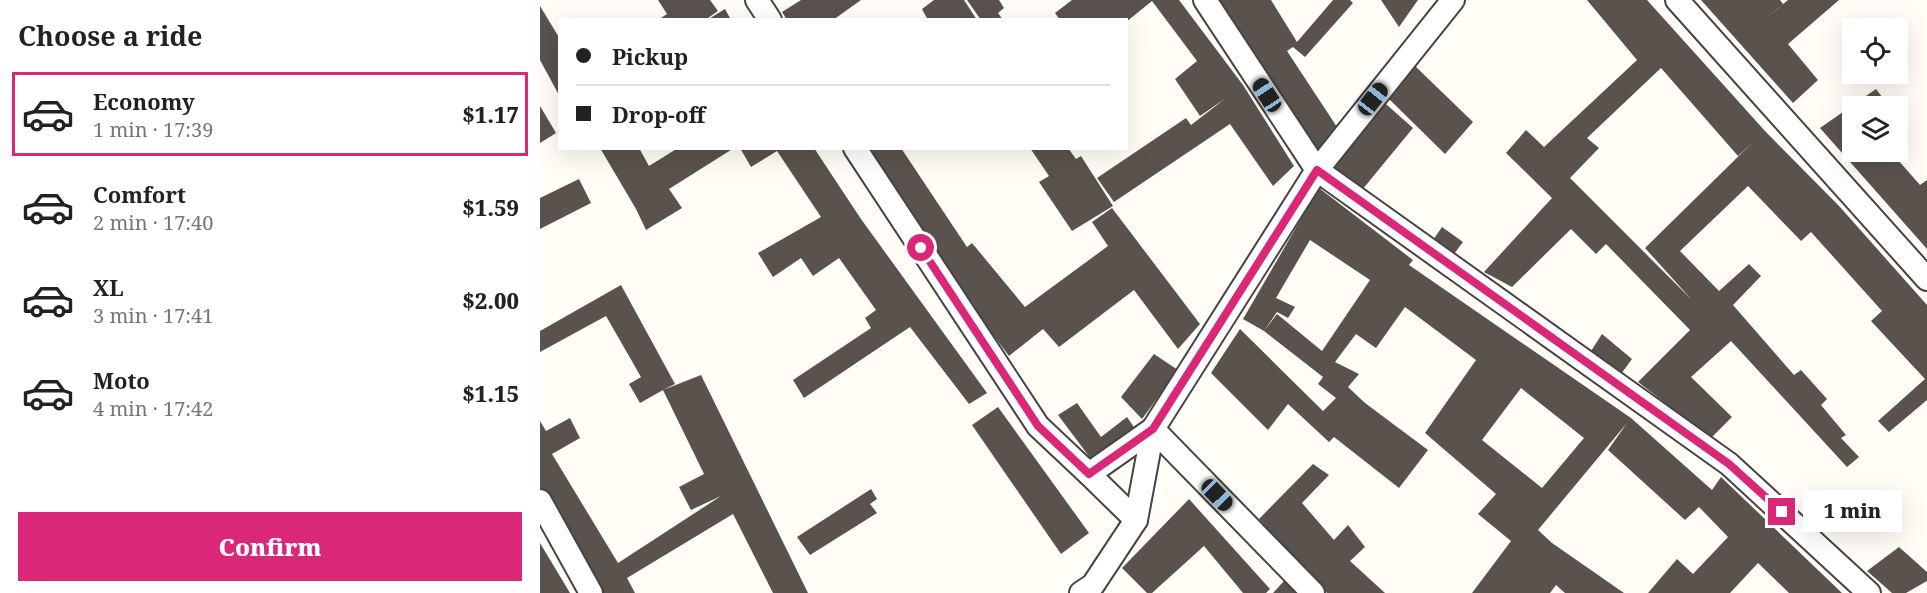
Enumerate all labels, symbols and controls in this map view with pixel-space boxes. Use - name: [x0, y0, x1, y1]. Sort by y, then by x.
- text: Choose a ride: [18, 17, 203, 54]
- map controls: [1842, 18, 1908, 162]
- button: locate: [1842, 18, 1908, 84]
- text: Pickup: [612, 41, 688, 71]
- car: [1250, 75, 1284, 115]
- car: [1355, 79, 1391, 119]
- text: Economy: [93, 86, 195, 116]
- icon: car: [21, 87, 75, 141]
- button: layers: [1842, 96, 1908, 162]
- text: $1.17: [462, 99, 519, 129]
- text: Drop-off: [612, 99, 705, 129]
- text: 1 min · 17:39: [93, 116, 213, 143]
- text: Comfort: [93, 179, 186, 209]
- icon: car: [21, 180, 75, 234]
- text: $1.59: [462, 192, 519, 222]
- text: 2 min · 17:40: [93, 209, 213, 236]
- route start: [907, 234, 934, 261]
- text: XL: [93, 272, 124, 302]
- icon: car: [21, 273, 75, 327]
- text: $2.00: [462, 285, 519, 315]
- text: 3 min · 17:41: [93, 302, 213, 329]
- text: Moto: [93, 365, 150, 395]
- icon: car: [21, 366, 75, 420]
- text: $1.15: [462, 378, 519, 408]
- text: 4 min · 17:42: [93, 395, 213, 422]
- car: [1198, 476, 1236, 514]
- callout: 1 min: [1803, 491, 1902, 533]
- text: 1 min: [1824, 497, 1881, 524]
- route end: [1768, 498, 1795, 525]
- button: Confirm: [18, 512, 522, 581]

